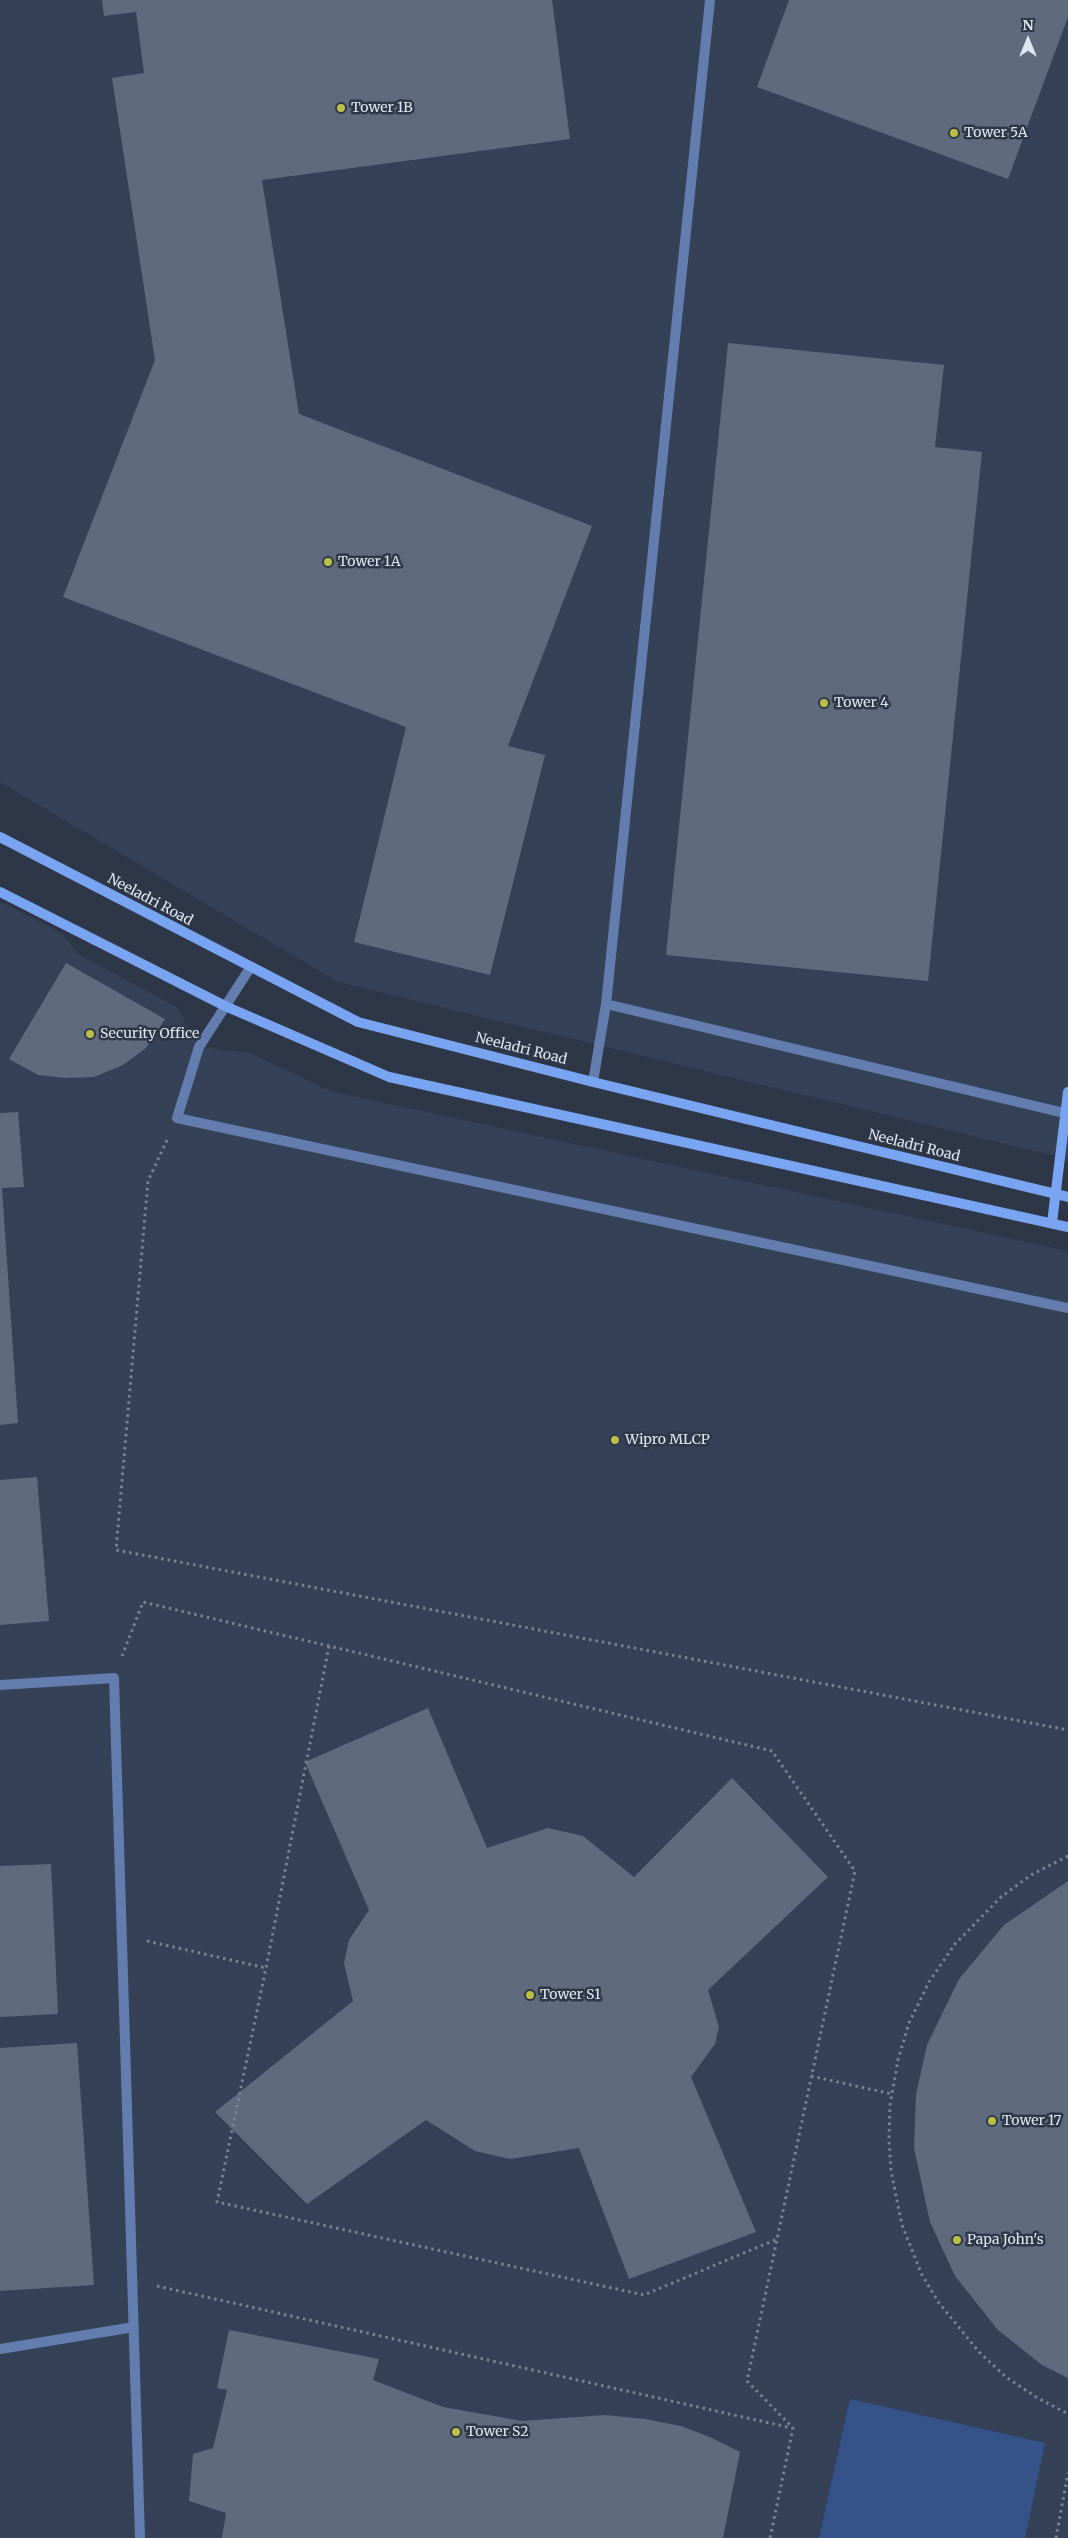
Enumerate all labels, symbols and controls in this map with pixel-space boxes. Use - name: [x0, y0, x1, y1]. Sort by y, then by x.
- north arrow: [1003, 15, 1053, 65]
- text: N: [1022, 16, 1034, 34]
- place label: Tower 1B: [351, 100, 413, 116]
- marker: Tower 1B: [335, 102, 347, 114]
- place label: Tower 5A: [964, 125, 1028, 141]
- marker: Tower 5A: [948, 127, 960, 139]
- place label: Tower 1A: [338, 554, 401, 570]
- marker: Tower 1A: [322, 556, 334, 568]
- place label: Tower 4: [834, 695, 889, 711]
- marker: Tower 4: [818, 697, 830, 709]
- street label: Neeladri Road: [105, 870, 195, 930]
- place label: Security Office: [100, 1026, 199, 1042]
- marker: Security Office: [84, 1028, 96, 1040]
- street label: Neeladri Road: [473, 1029, 569, 1069]
- street label: Neeladri Road: [866, 1126, 962, 1166]
- place label: Wipro MLCP: [625, 1432, 710, 1448]
- marker: Wipro MLCP: [609, 1434, 621, 1446]
- place label: Tower S1: [540, 1987, 600, 2003]
- marker: Tower S1: [524, 1989, 536, 2001]
- place label: Tower 17: [1002, 2113, 1062, 2129]
- marker: Tower 17: [986, 2115, 998, 2127]
- place label: Papa John's: [967, 2232, 1043, 2248]
- marker: Papa John's: [951, 2234, 963, 2246]
- place label: Tower S2: [466, 2424, 529, 2440]
- marker: Tower S2: [450, 2426, 462, 2438]

